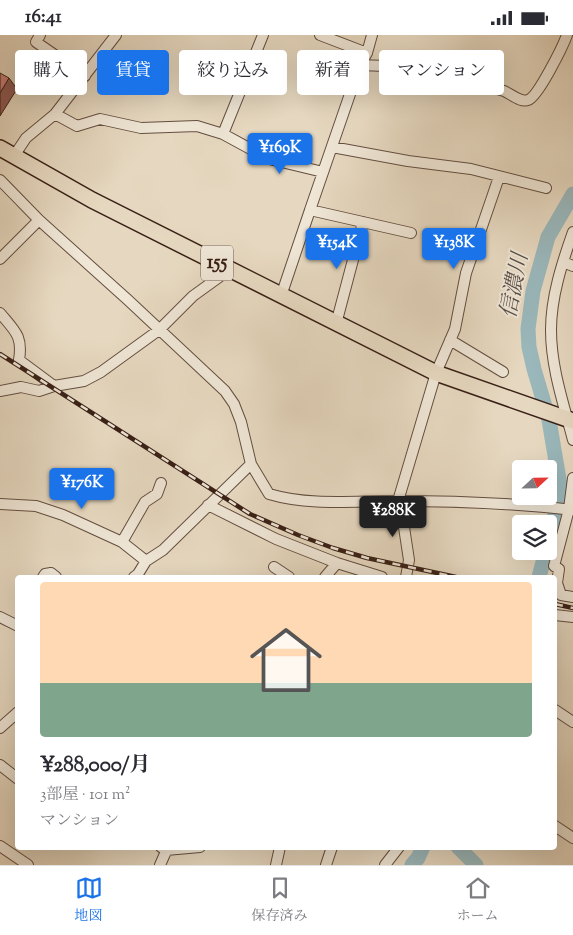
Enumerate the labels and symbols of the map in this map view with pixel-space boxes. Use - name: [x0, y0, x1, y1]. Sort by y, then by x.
- pin: ¥169K: [245, 133, 315, 175]
- pin: ¥154K: [302, 227, 372, 270]
- pin: ¥138K: [419, 227, 489, 270]
- road number: 155: [201, 245, 233, 281]
- water label: 信濃川: [494, 249, 538, 321]
- north arrow: [512, 460, 558, 505]
- pin: ¥176K: [47, 467, 117, 510]
- pin: ¥288K: [358, 495, 428, 538]

